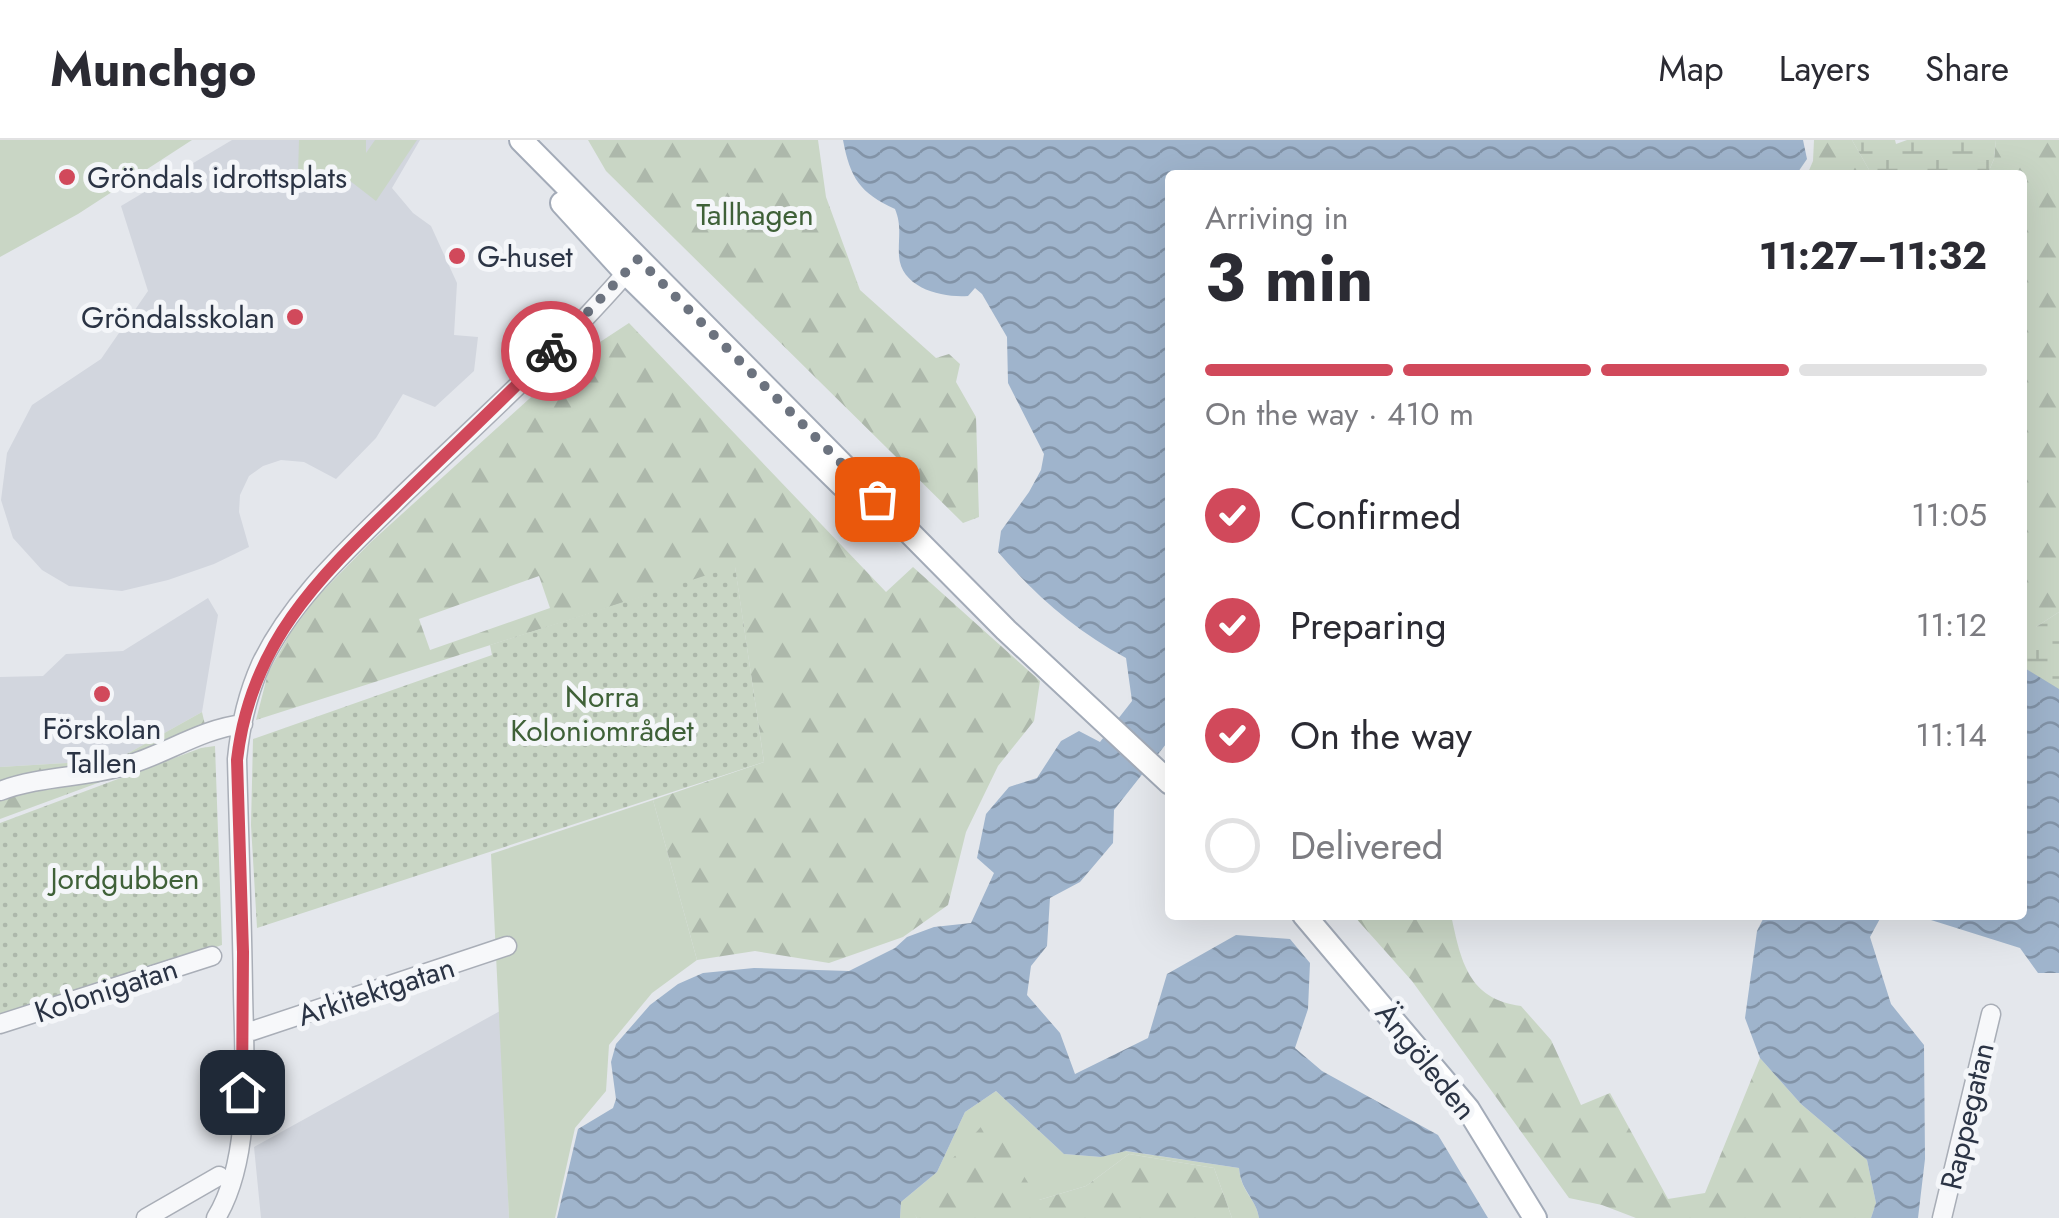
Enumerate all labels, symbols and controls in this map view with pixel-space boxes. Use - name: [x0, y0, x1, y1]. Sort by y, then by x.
- text: Munchgo: [50, 35, 257, 104]
- text: Map: [1659, 44, 1724, 94]
- text: Layers: [1779, 44, 1870, 94]
- text: Share: [1925, 44, 2009, 94]
- place label: Gröndals idrottsplats: [87, 156, 347, 199]
- marker: Gröndals idrottsplats: [56, 166, 78, 188]
- park label: Tallhagen: [696, 193, 814, 236]
- text: Arriving in: [1205, 195, 1349, 241]
- text: 11:27–11:32: [1759, 228, 1987, 283]
- text: 3 min: [1205, 231, 1373, 325]
- place label: G-huset: [477, 235, 574, 278]
- marker: G-huset: [446, 245, 468, 267]
- place label: Gröndalsskolan: [81, 296, 275, 339]
- courier: [501, 301, 601, 401]
- marker: Gröndalsskolan: [284, 306, 306, 328]
- icon: bike: [524, 324, 579, 379]
- text: On the way · 410 m: [1205, 391, 1474, 437]
- pin: [835, 457, 920, 542]
- icon: bag: [850, 472, 905, 527]
- icon: check: [1205, 488, 1260, 543]
- text: Confirmed: [1290, 488, 1461, 543]
- text: 11:05: [1911, 492, 1987, 538]
- icon: check: [1205, 598, 1260, 653]
- text: Preparing: [1290, 598, 1447, 653]
- text: 11:12: [1916, 602, 1987, 648]
- park label: Norra Koloniområdet: [510, 675, 695, 752]
- marker: Förskolan Tallen: [91, 683, 113, 705]
- place label: Förskolan Tallen: [42, 707, 162, 784]
- icon: check: [1205, 708, 1260, 763]
- text: On the way: [1290, 708, 1472, 763]
- text: 11:14: [1916, 712, 1987, 758]
- text: Delivered: [1290, 818, 1443, 873]
- park label: Jordgubben: [46, 857, 200, 900]
- street label: Arkitektgatan: [292, 945, 460, 1037]
- street label: Kolonigatan: [29, 947, 183, 1033]
- street label: Ängöleden: [1365, 993, 1487, 1129]
- street label: Rappegatan: [1929, 1038, 2005, 1194]
- pin: [200, 1050, 285, 1135]
- icon: home: [215, 1065, 270, 1120]

